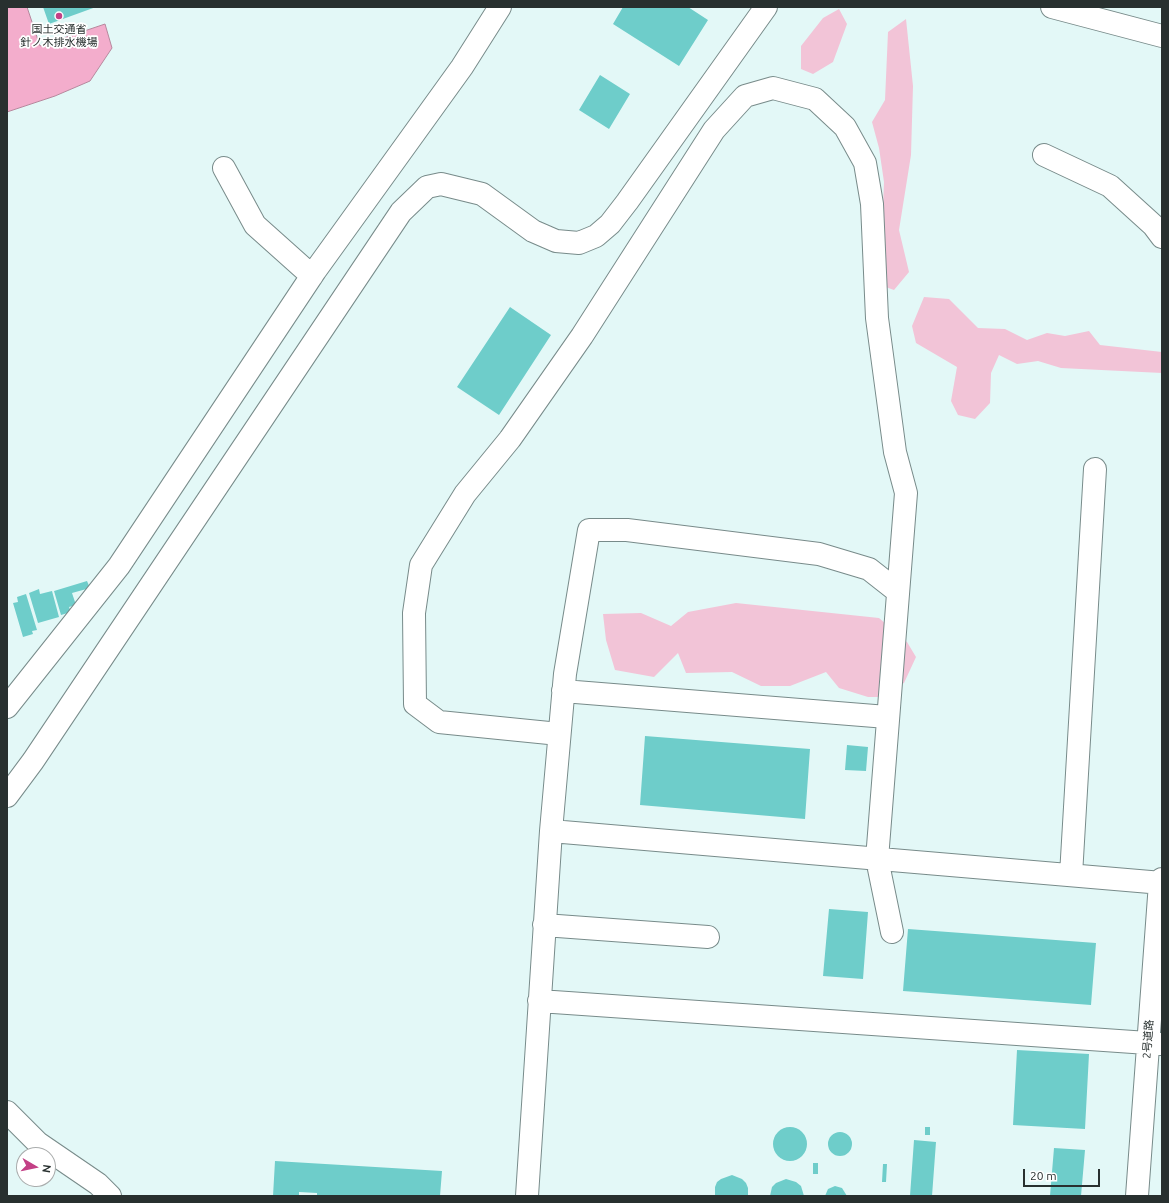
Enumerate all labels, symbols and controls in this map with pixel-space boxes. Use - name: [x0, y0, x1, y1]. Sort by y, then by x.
- marker: 国土交通省 針ノ木排水機場: [54, 11, 64, 21]
- place label: 国土交通省 針ノ木排水機場: [21, 22, 97, 48]
- street label: 2号道路: [1140, 1019, 1156, 1059]
- north arrow: [16, 1147, 56, 1187]
- scale bar: [1025, 1161, 1102, 1187]
- text: N: [40, 1164, 53, 1174]
- text: 20 m: [1030, 1169, 1057, 1182]

